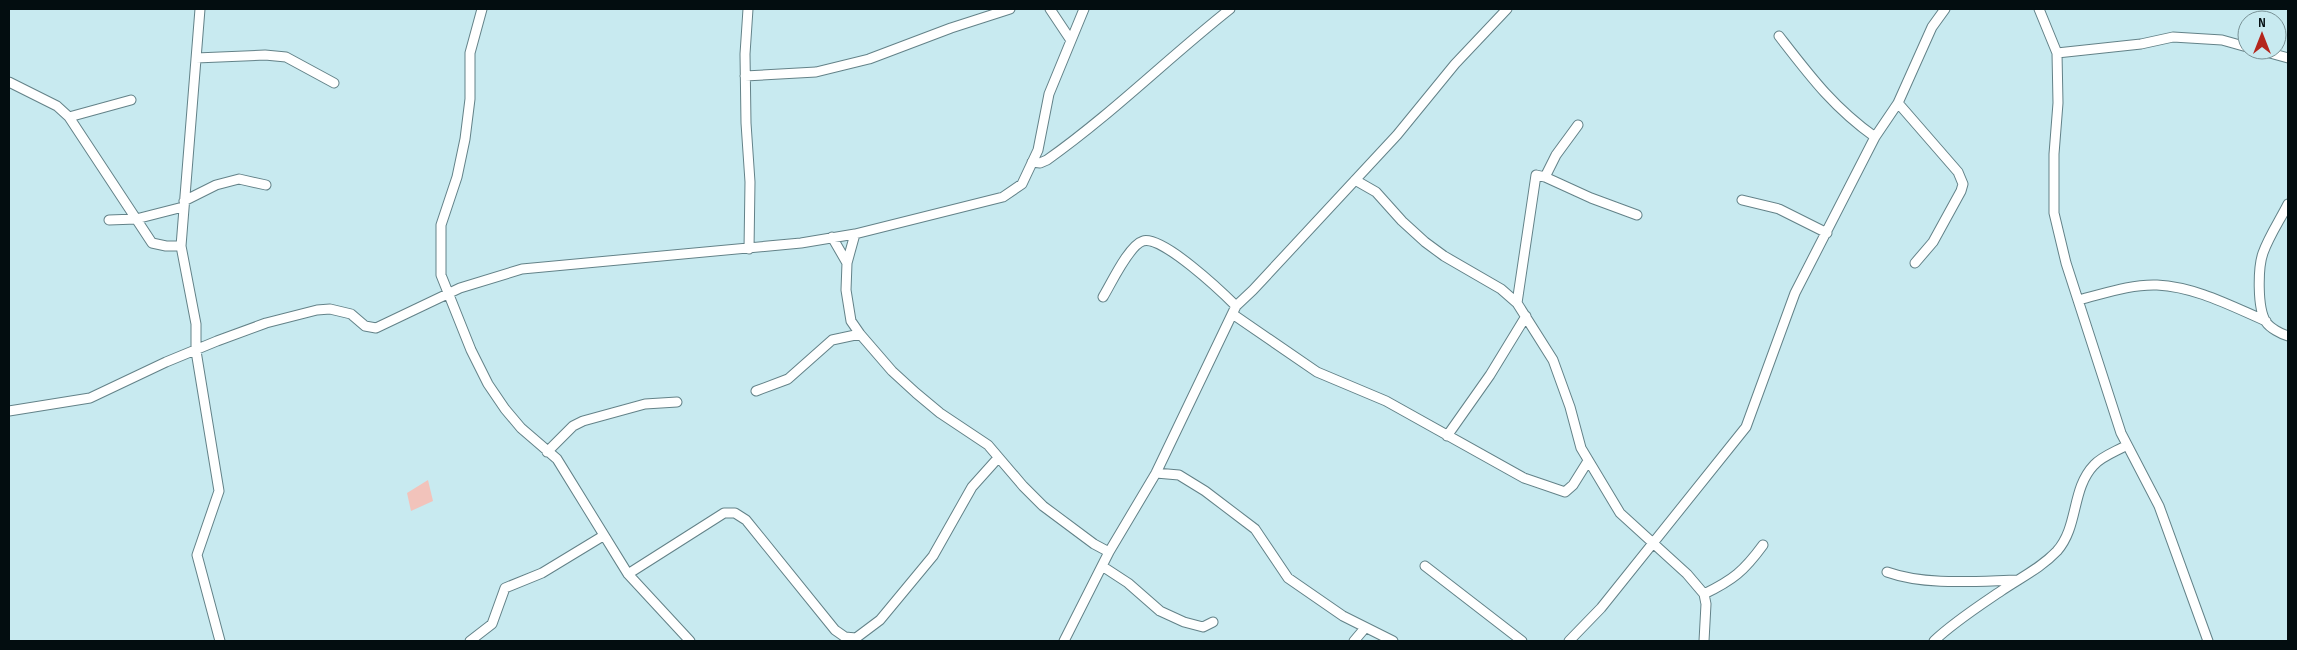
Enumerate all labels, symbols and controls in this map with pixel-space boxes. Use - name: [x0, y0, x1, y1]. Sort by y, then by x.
- north arrow: [2237, 10, 2287, 60]
- text: N: [2258, 14, 2266, 31]

